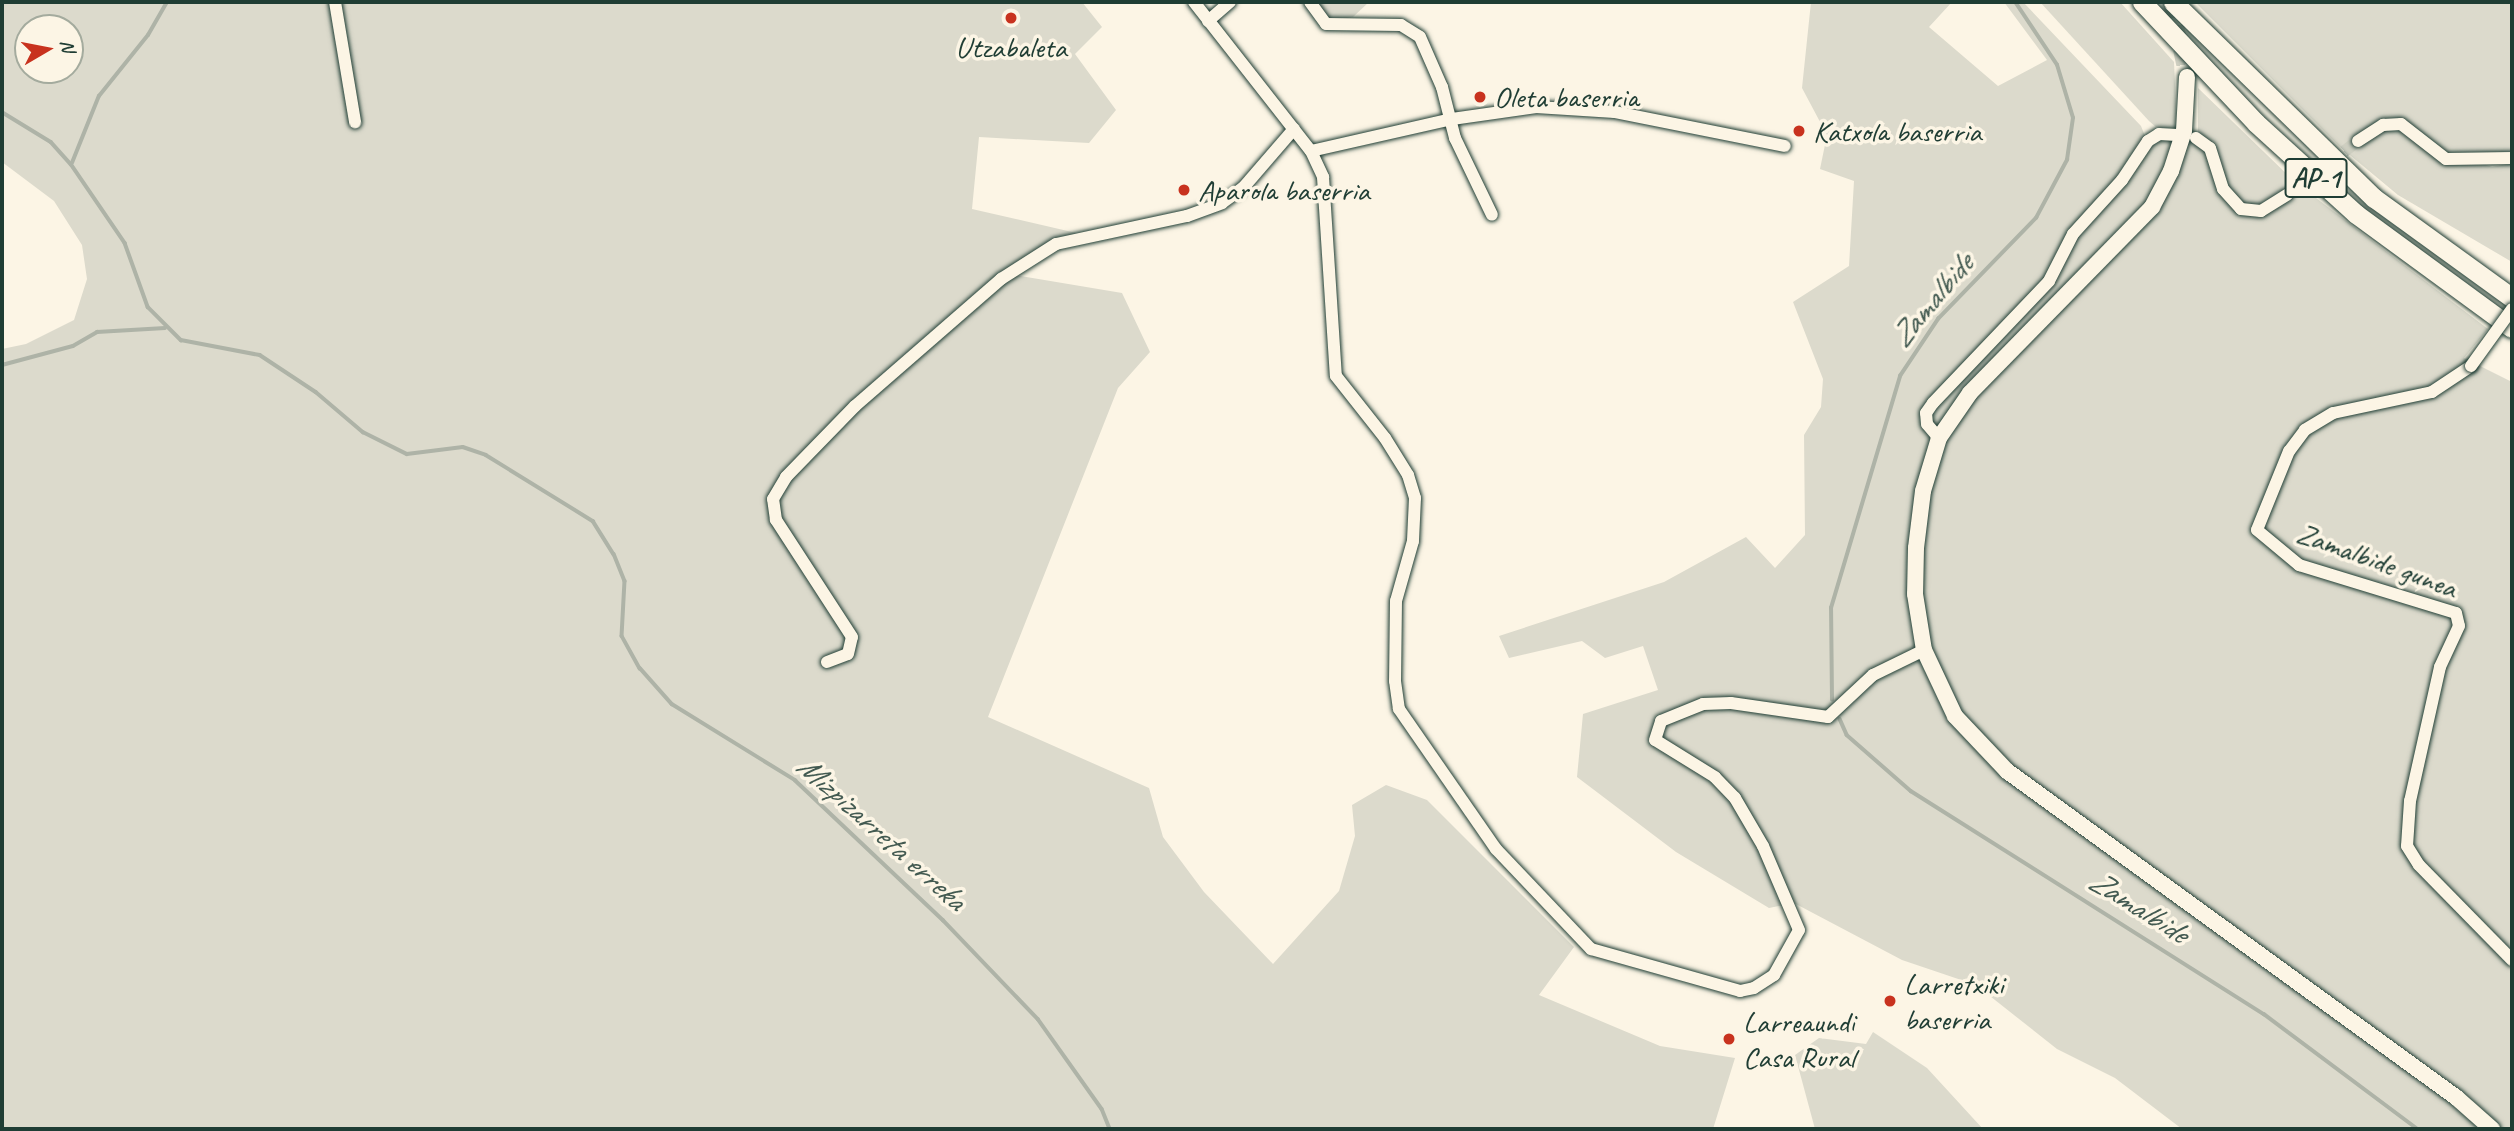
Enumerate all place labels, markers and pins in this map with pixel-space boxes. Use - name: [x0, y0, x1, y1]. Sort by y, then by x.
- marker: Utzabaleta: [1003, 10, 1019, 26]
- place label: Utzabaleta: [955, 29, 1067, 65]
- place label: Oleta baserria: [1494, 79, 1640, 115]
- marker: Oleta baserria: [1472, 89, 1488, 105]
- place label: Katxola baserria: [1813, 113, 1981, 149]
- marker: Katxola baserria: [1791, 123, 1807, 139]
- place label: Aparola baserria: [1198, 172, 1370, 208]
- marker: Aparola baserria: [1176, 182, 1192, 198]
- place label: Larretxiki baserria: [1904, 966, 2004, 1036]
- marker: Larretxiki baserria: [1882, 993, 1898, 1009]
- place label: Larreaundi Casa Rural: [1743, 1004, 1855, 1074]
- marker: Larreaundi Casa Rural: [1721, 1031, 1737, 1047]

